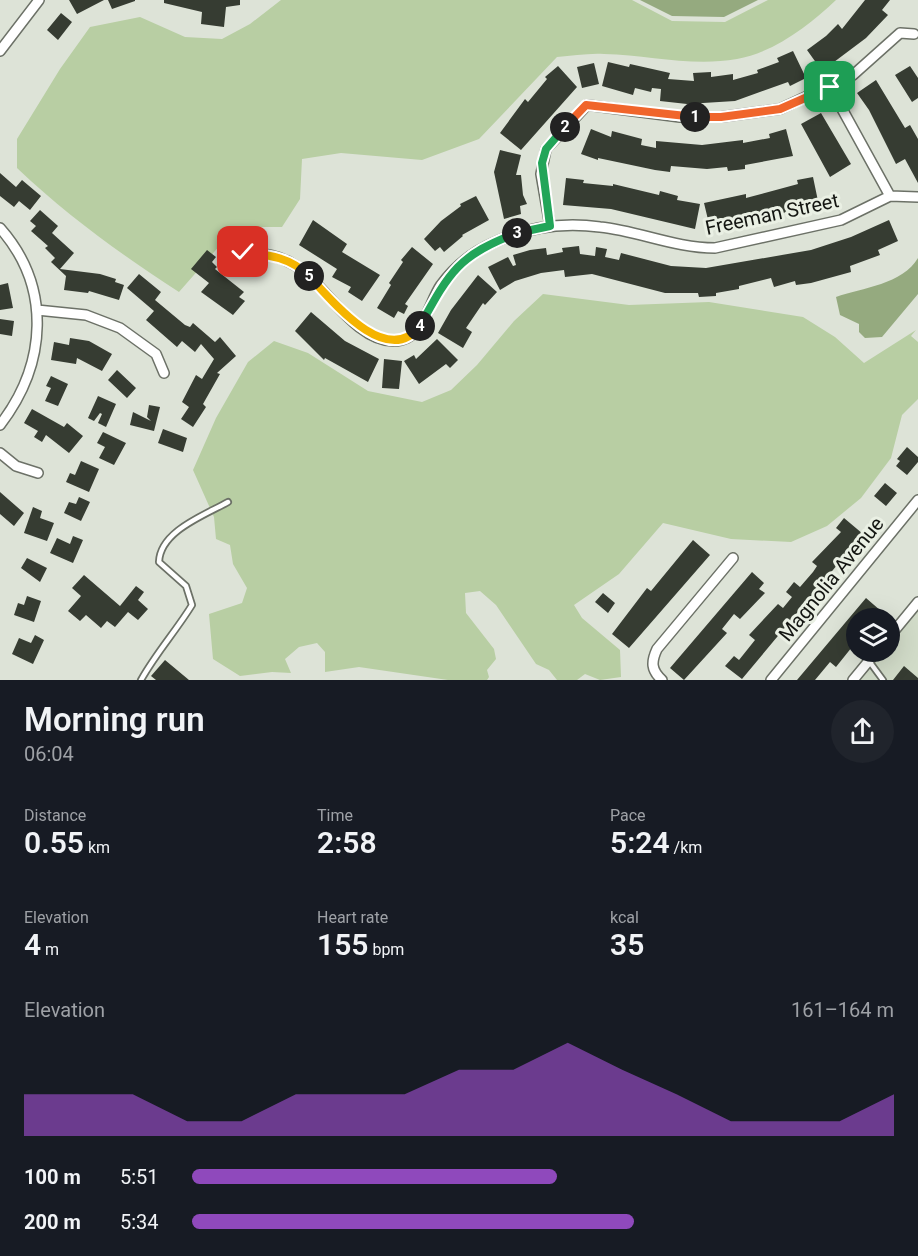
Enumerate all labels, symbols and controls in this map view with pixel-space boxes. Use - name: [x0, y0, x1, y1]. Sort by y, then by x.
- pin: [804, 61, 855, 112]
- icon: arrive: [813, 70, 846, 103]
- pin: 1: [680, 102, 710, 132]
- text: 1: [690, 107, 700, 126]
- pin: 2: [550, 112, 580, 142]
- text: 2: [560, 117, 570, 136]
- street label: Freeman Street: [703, 188, 841, 240]
- pin: 3: [502, 218, 532, 248]
- text: 3: [512, 223, 522, 242]
- pin: [217, 226, 268, 277]
- icon: check: [226, 235, 259, 268]
- pin: 5: [294, 261, 324, 291]
- text: 5: [304, 266, 314, 285]
- pin: 4: [405, 311, 435, 341]
- text: 4: [415, 316, 425, 335]
- street label: Magnolia Avenue: [774, 512, 888, 646]
- map controls: [846, 608, 900, 662]
- button: layers: [846, 608, 900, 662]
- text: Morning run: [24, 700, 205, 739]
- button: share: [831, 700, 894, 763]
- text: 06:04: [24, 742, 74, 766]
- text: Distance: [24, 806, 86, 825]
- text: Time: [317, 806, 353, 825]
- text: Pace: [610, 806, 646, 825]
- text: 0.55: [24, 825, 84, 860]
- text: 2:58: [317, 825, 377, 860]
- text: 5:24: [610, 825, 670, 860]
- text: km: [84, 838, 110, 857]
- text: /km: [670, 838, 702, 857]
- text: Elevation: [24, 908, 89, 927]
- text: Heart rate: [317, 908, 388, 927]
- text: kcal: [610, 908, 639, 927]
- text: 4: [24, 927, 41, 962]
- text: 155: [317, 927, 368, 962]
- text: 35: [610, 927, 644, 962]
- text: m: [41, 940, 59, 959]
- text: bpm: [368, 940, 404, 959]
- text: Elevation: [24, 998, 105, 1022]
- text: 161–164 m: [791, 998, 894, 1022]
- text: 100 m: [24, 1165, 81, 1189]
- text: 5:51: [120, 1165, 159, 1189]
- text: 200 m: [24, 1210, 81, 1234]
- text: 5:34: [120, 1210, 159, 1234]

